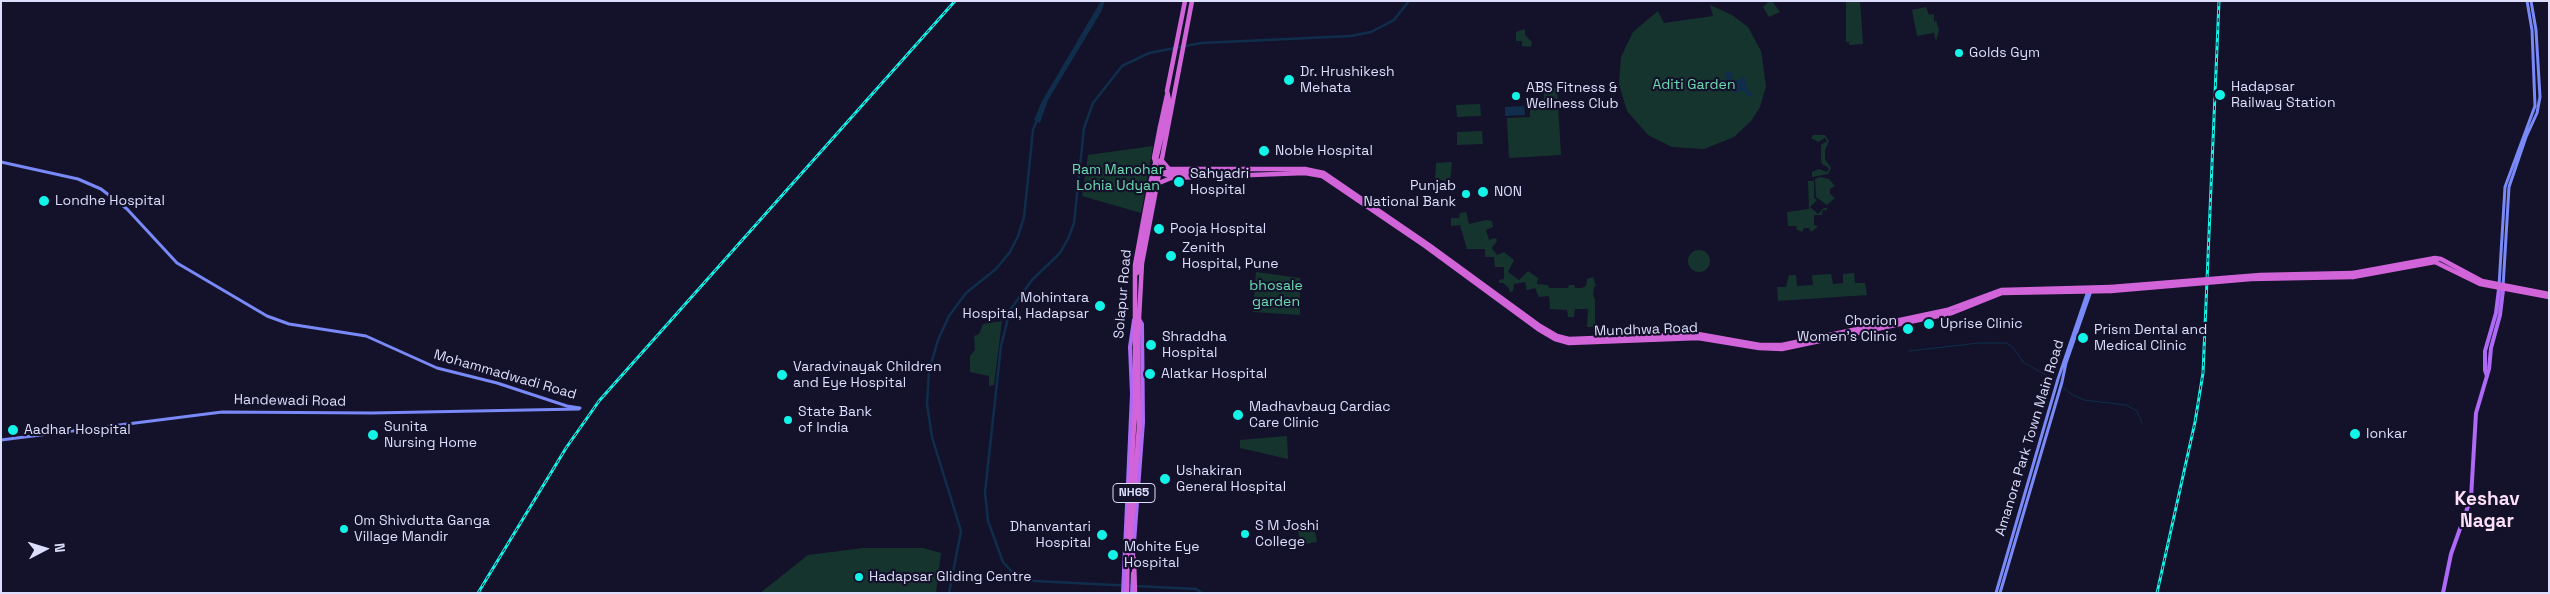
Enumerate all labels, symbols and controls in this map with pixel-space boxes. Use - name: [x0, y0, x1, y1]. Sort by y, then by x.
- place label: Golds Gym: [1969, 45, 2040, 61]
- marker: Golds Gym: [1953, 47, 1965, 59]
- place label: Dr. Hrushikesh Mehata: [1300, 64, 1395, 96]
- marker: Dr. Hrushikesh Mehata: [1282, 73, 1296, 87]
- park label: Aditi Garden: [1653, 77, 1735, 93]
- place label: Hadapsar Railway Station: [2231, 79, 2336, 111]
- place label: ABS Fitness & Wellness Club: [1526, 80, 1618, 112]
- marker: Hadapsar Railway Station: [2213, 88, 2227, 102]
- marker: ABS Fitness & Wellness Club: [1510, 90, 1522, 102]
- place label: Noble Hospital: [1275, 143, 1373, 159]
- marker: Noble Hospital: [1257, 144, 1271, 158]
- park label: Ram Manohar Lohia Udyan: [1072, 162, 1164, 194]
- place label: Sahyadri Hospital: [1190, 166, 1249, 198]
- marker: Sahyadri Hospital: [1172, 175, 1186, 189]
- place label: Punjab National Bank: [1363, 178, 1456, 210]
- place label: NON: [1494, 184, 1522, 200]
- marker: NON: [1476, 185, 1490, 199]
- marker: Punjab National Bank: [1460, 188, 1472, 200]
- place label: Londhe Hospital: [55, 193, 165, 209]
- marker: Londhe Hospital: [37, 194, 51, 208]
- place label: Pooja Hospital: [1170, 221, 1266, 237]
- marker: Pooja Hospital: [1152, 222, 1166, 236]
- place label: Zenith Hospital, Pune: [1182, 240, 1279, 272]
- street label: Solapur Road: [1111, 249, 1135, 339]
- marker: Zenith Hospital, Pune: [1164, 249, 1178, 263]
- park label: bhosale garden: [1249, 278, 1303, 310]
- place label: Mohintara Hospital, Hadapsar: [963, 290, 1089, 322]
- marker: Mohintara Hospital, Hadapsar: [1093, 299, 1107, 313]
- place label: Chorion Women's Clinic: [1797, 313, 1897, 346]
- place label: Uprise Clinic: [1940, 316, 2023, 332]
- marker: Uprise Clinic: [1922, 317, 1936, 331]
- street label: Mundhwa Road: [1594, 320, 1698, 340]
- marker: Chorion Women's Clinic: [1901, 322, 1915, 336]
- place label: Prism Dental and Medical Clinic: [2094, 322, 2207, 354]
- place label: Shraddha Hospital: [1162, 329, 1227, 362]
- marker: Prism Dental and Medical Clinic: [2076, 331, 2090, 345]
- marker: Shraddha Hospital: [1144, 338, 1158, 352]
- street label: Amanora Park Town Main Road: [1992, 338, 2068, 538]
- street label: Mohammadwadi Road: [432, 347, 578, 403]
- place label: Varadvinayak Children and Eye Hospital: [793, 359, 942, 392]
- place label: Alatkar Hospital: [1161, 366, 1267, 382]
- marker: Alatkar Hospital: [1143, 367, 1157, 381]
- marker: Varadvinayak Children and Eye Hospital: [775, 368, 789, 382]
- street label: Handewadi Road: [234, 392, 346, 410]
- place label: Madhavbaug Cardiac Care Clinic: [1249, 399, 1391, 432]
- place label: State Bank of India: [798, 404, 872, 437]
- marker: Madhavbaug Cardiac Care Clinic: [1231, 408, 1245, 422]
- marker: State Bank of India: [782, 414, 794, 426]
- place label: Sunita Nursing Home: [384, 419, 477, 452]
- place label: Aadhar Hospital: [24, 422, 131, 438]
- marker: Aadhar Hospital: [6, 423, 20, 437]
- place label: lonkar: [2366, 426, 2407, 442]
- marker: lonkar: [2348, 427, 2362, 441]
- marker: Sunita Nursing Home: [366, 428, 380, 442]
- place label: Ushakiran General Hospital: [1176, 463, 1286, 496]
- marker: Ushakiran General Hospital: [1158, 472, 1172, 486]
- road number: NH65: [1113, 483, 1155, 502]
- district label: Keshav Nagar: [2454, 489, 2520, 533]
- place label: Om Shivdutta Ganga Village Mandir: [354, 513, 490, 546]
- place label: S M Joshi College: [1255, 518, 1319, 550]
- place label: Dhanvantari Hospital: [1010, 519, 1091, 552]
- marker: Om Shivdutta Ganga Village Mandir: [338, 523, 350, 535]
- north arrow: [20, 524, 70, 574]
- marker: Dhanvantari Hospital: [1095, 528, 1109, 542]
- marker: S M Joshi College: [1239, 528, 1251, 540]
- place label: Mohite Eye Hospital: [1124, 539, 1200, 572]
- text: N: [51, 542, 69, 553]
- marker: Mohite Eye Hospital: [1106, 548, 1120, 562]
- place label: Hadapsar Gliding Centre: [869, 569, 1032, 585]
- marker: Hadapsar Gliding Centre: [853, 571, 865, 583]

